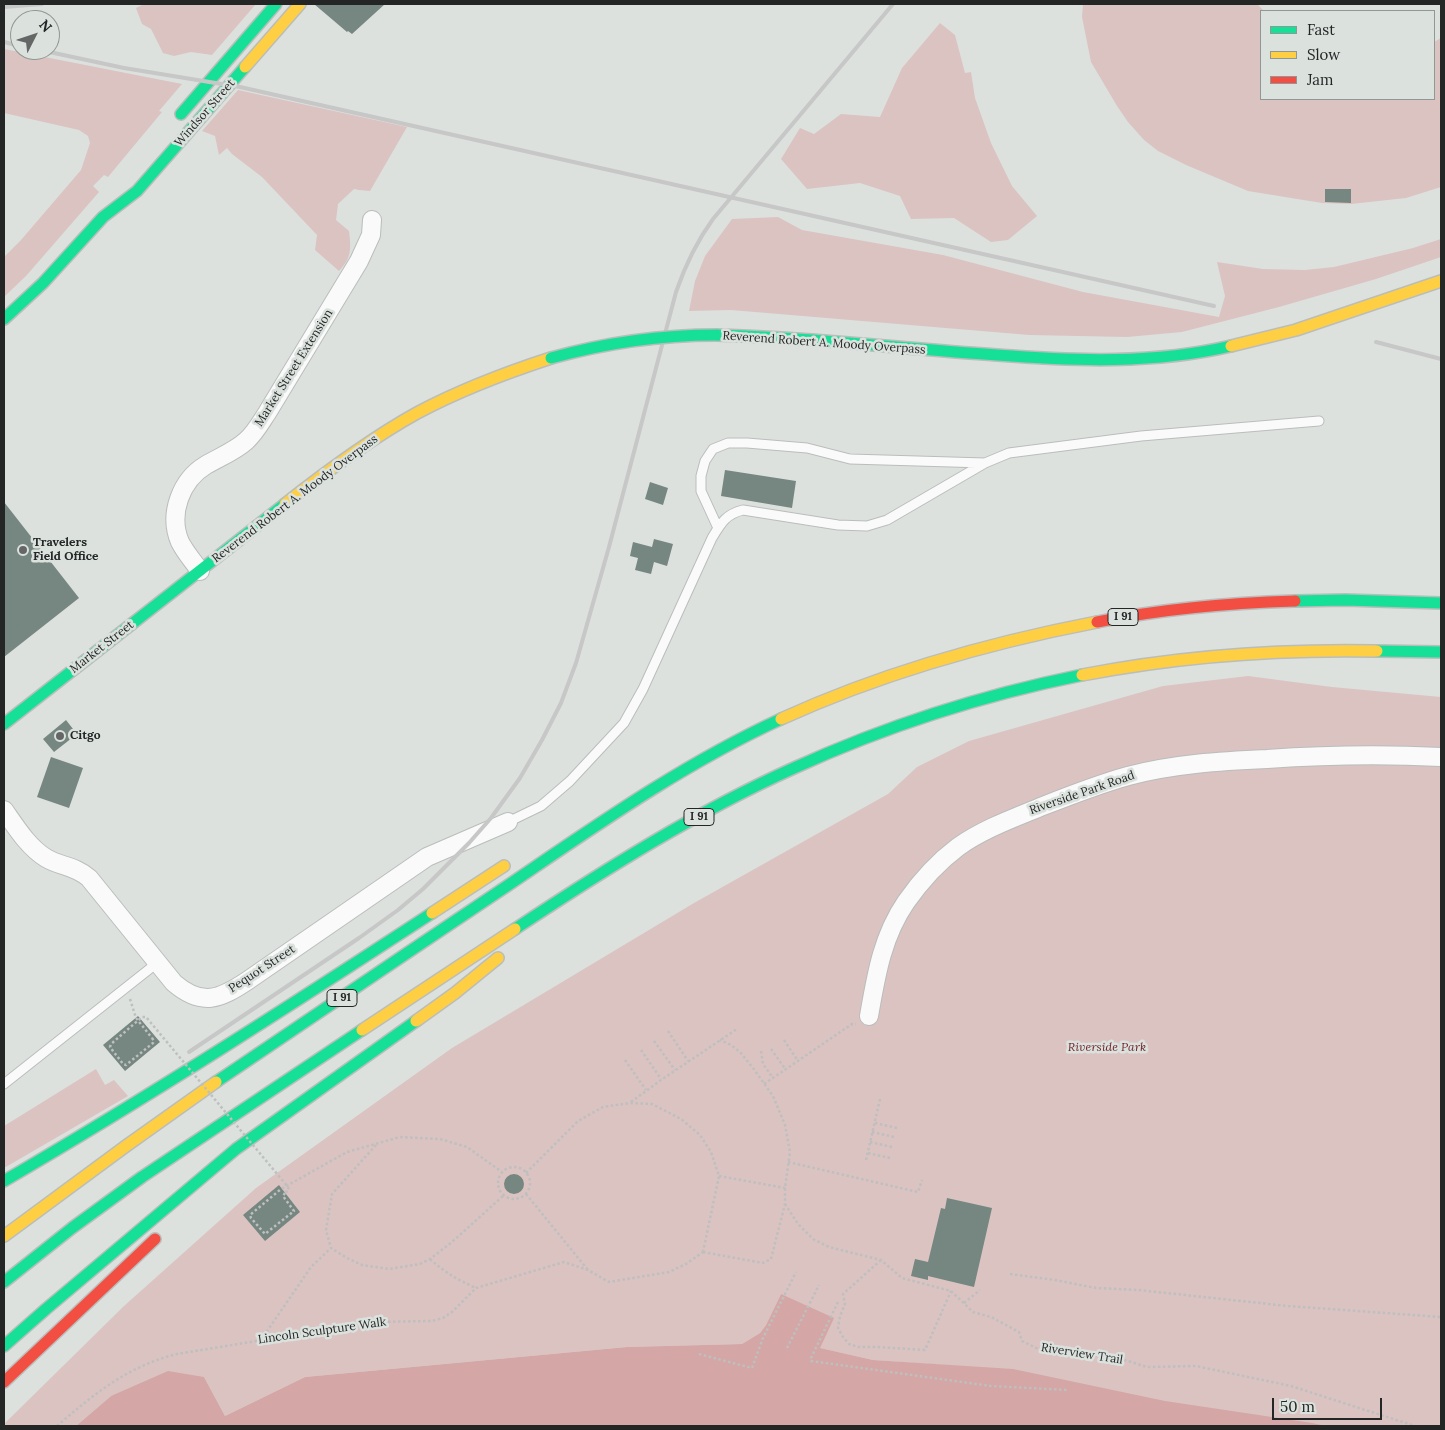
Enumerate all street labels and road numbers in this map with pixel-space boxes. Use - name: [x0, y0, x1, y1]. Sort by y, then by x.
- street label: Windsor Street: [172, 76, 238, 150]
- street label: Market Street Extension: [252, 307, 336, 429]
- street label: Reverend Robert A. Moody Overpass: [722, 329, 926, 357]
- street label: Reverend Robert A. Moody Overpass: [209, 432, 381, 566]
- road number: I 91: [1108, 608, 1138, 626]
- street label: Market Street: [67, 618, 137, 676]
- street label: Riverside Park Road: [1027, 768, 1137, 818]
- road number: I 91: [684, 809, 714, 826]
- street label: Pequot Street: [226, 942, 298, 996]
- road number: I 91: [327, 990, 357, 1006]
- street label: Lincoln Sculpture Walk: [257, 1315, 387, 1347]
- street label: Riverview Trail: [1040, 1340, 1124, 1368]

